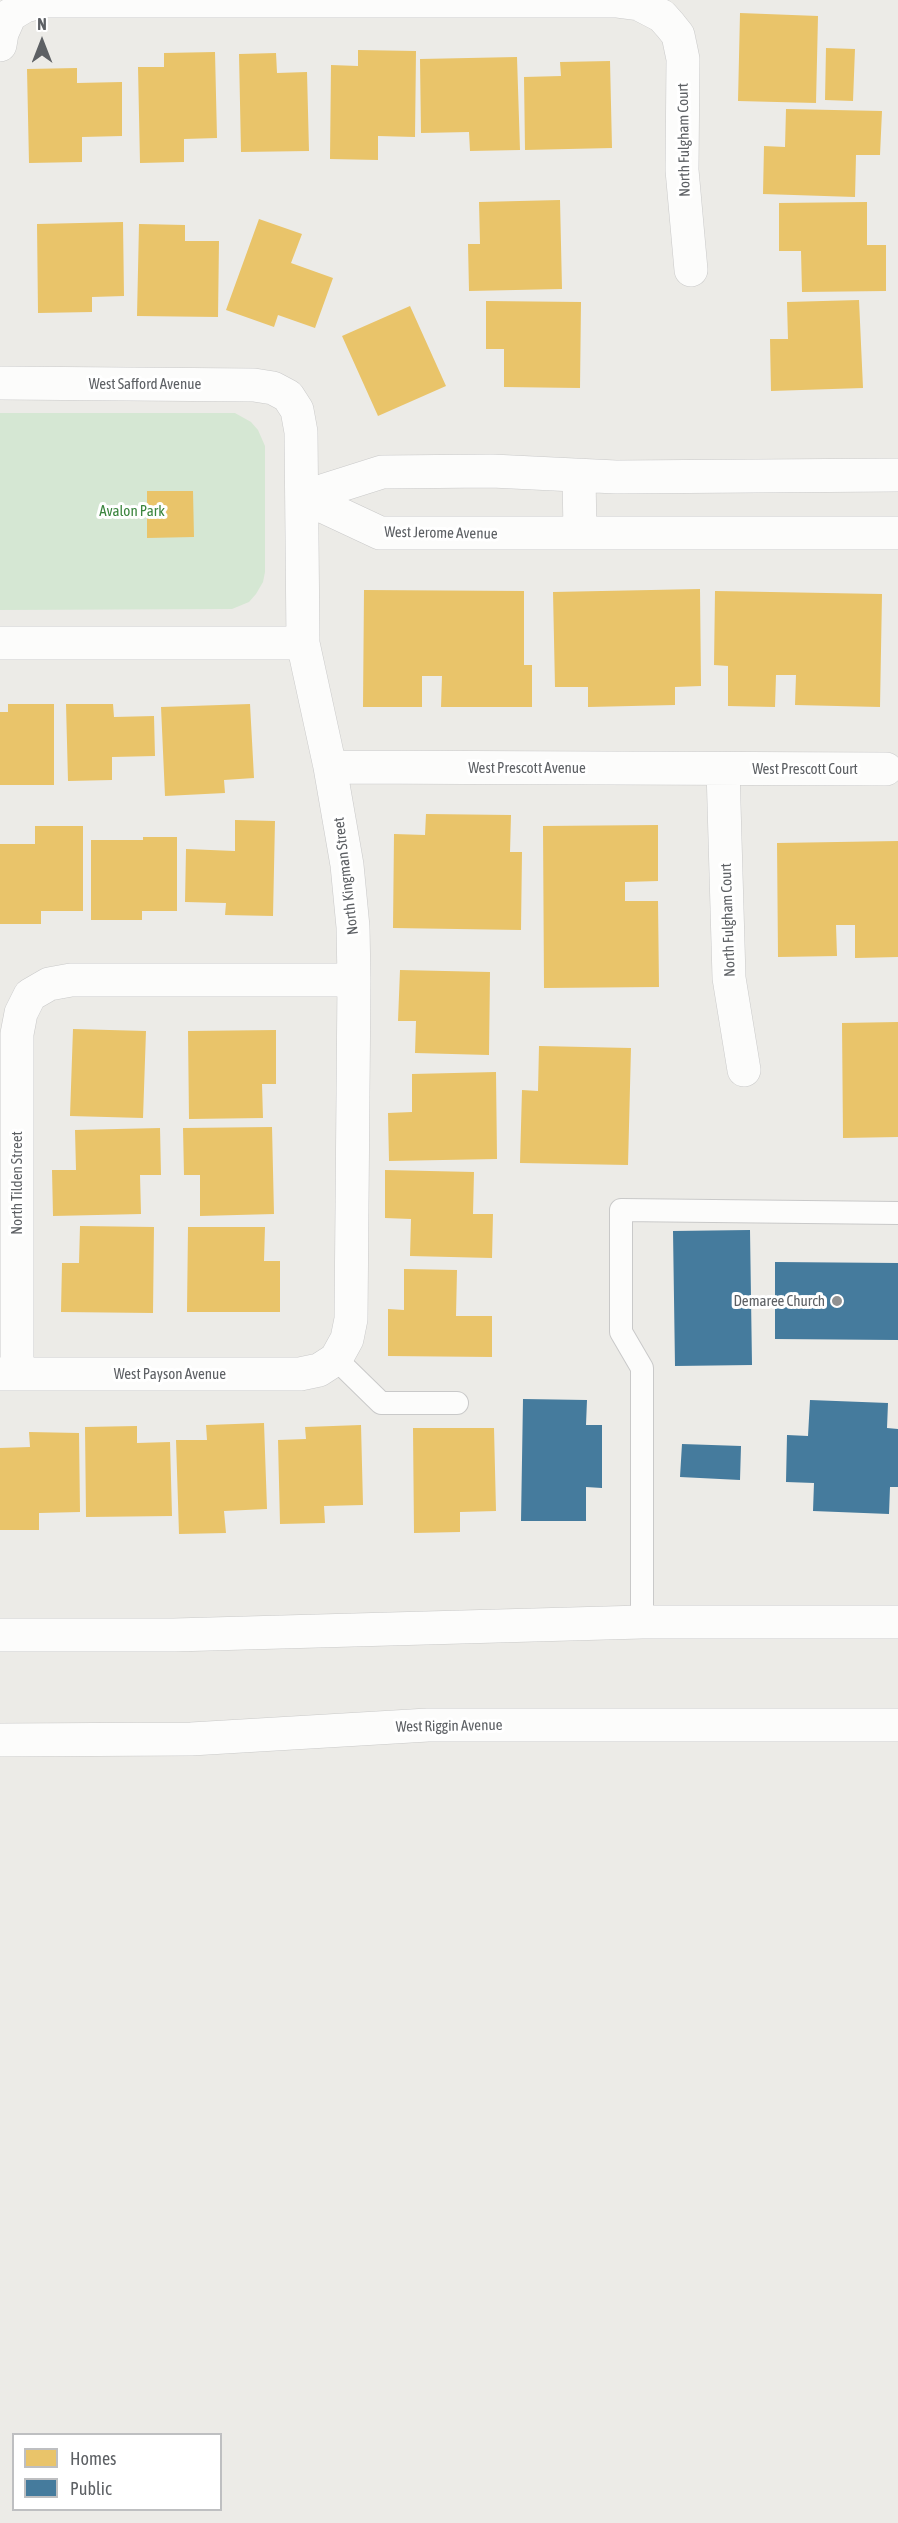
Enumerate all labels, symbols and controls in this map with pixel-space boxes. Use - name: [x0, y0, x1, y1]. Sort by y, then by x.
- north arrow: [12, 12, 72, 72]
- text: N: [37, 15, 47, 33]
- street label: North Fulgham Court: [674, 83, 694, 197]
- street label: West Safford Avenue: [89, 375, 201, 393]
- park label: Avalon Park: [99, 502, 165, 520]
- street label: West Jerome Avenue: [384, 523, 498, 543]
- street label: West Prescott Avenue: [468, 759, 586, 777]
- street label: West Prescott Court: [752, 760, 858, 778]
- street label: North Kingman Street: [330, 816, 362, 936]
- street label: North Fulgham Court: [717, 863, 739, 977]
- street label: North Tilden Street: [8, 1131, 26, 1235]
- place label: Demaree Church: [733, 1292, 825, 1310]
- marker: Demaree Church: [830, 1294, 844, 1308]
- street label: West Payson Avenue: [114, 1365, 226, 1383]
- street label: West Riggin Avenue: [395, 1716, 503, 1736]
- legend: [12, 2433, 222, 2511]
- text: Homes: [70, 2448, 116, 2469]
- text: Public: [70, 2478, 112, 2499]

